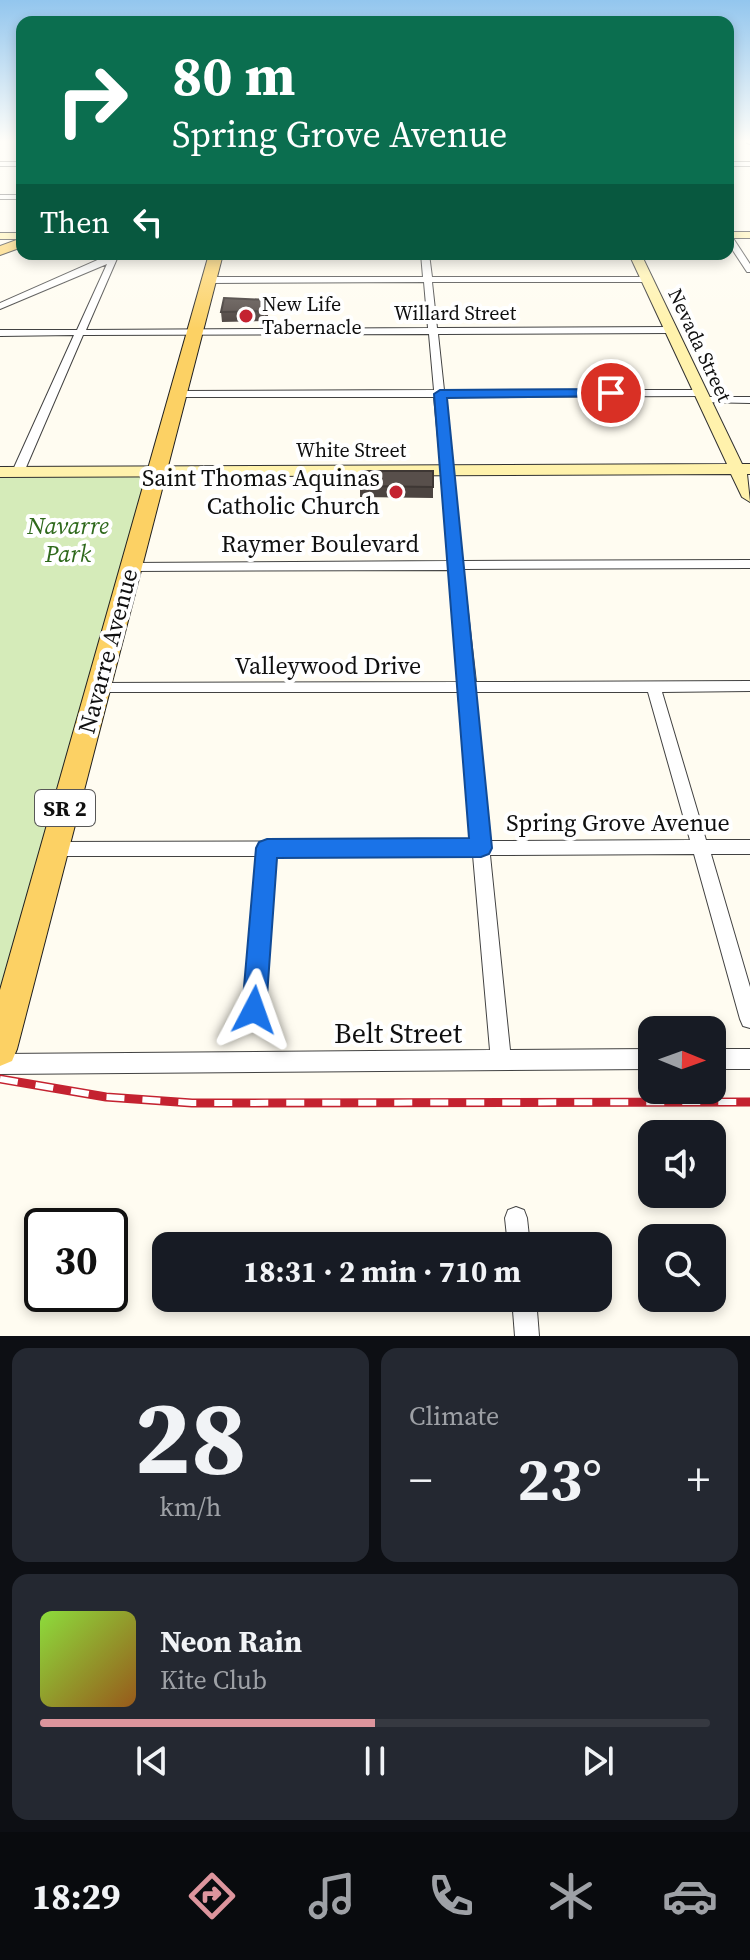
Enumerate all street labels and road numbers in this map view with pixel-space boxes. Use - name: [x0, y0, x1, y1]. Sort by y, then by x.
- street label: Nevada Street: [662, 284, 739, 407]
- street label: Willard Street: [394, 299, 517, 327]
- street label: White Street: [296, 436, 407, 464]
- street label: Raymer Boulevard: [221, 527, 419, 560]
- street label: Navarre Avenue: [70, 565, 145, 737]
- street label: Valleywood Drive: [235, 649, 421, 682]
- road number: SR 2: [35, 790, 95, 826]
- street label: Spring Grove Avenue: [506, 806, 730, 839]
- street label: Belt Street: [334, 1014, 463, 1052]

